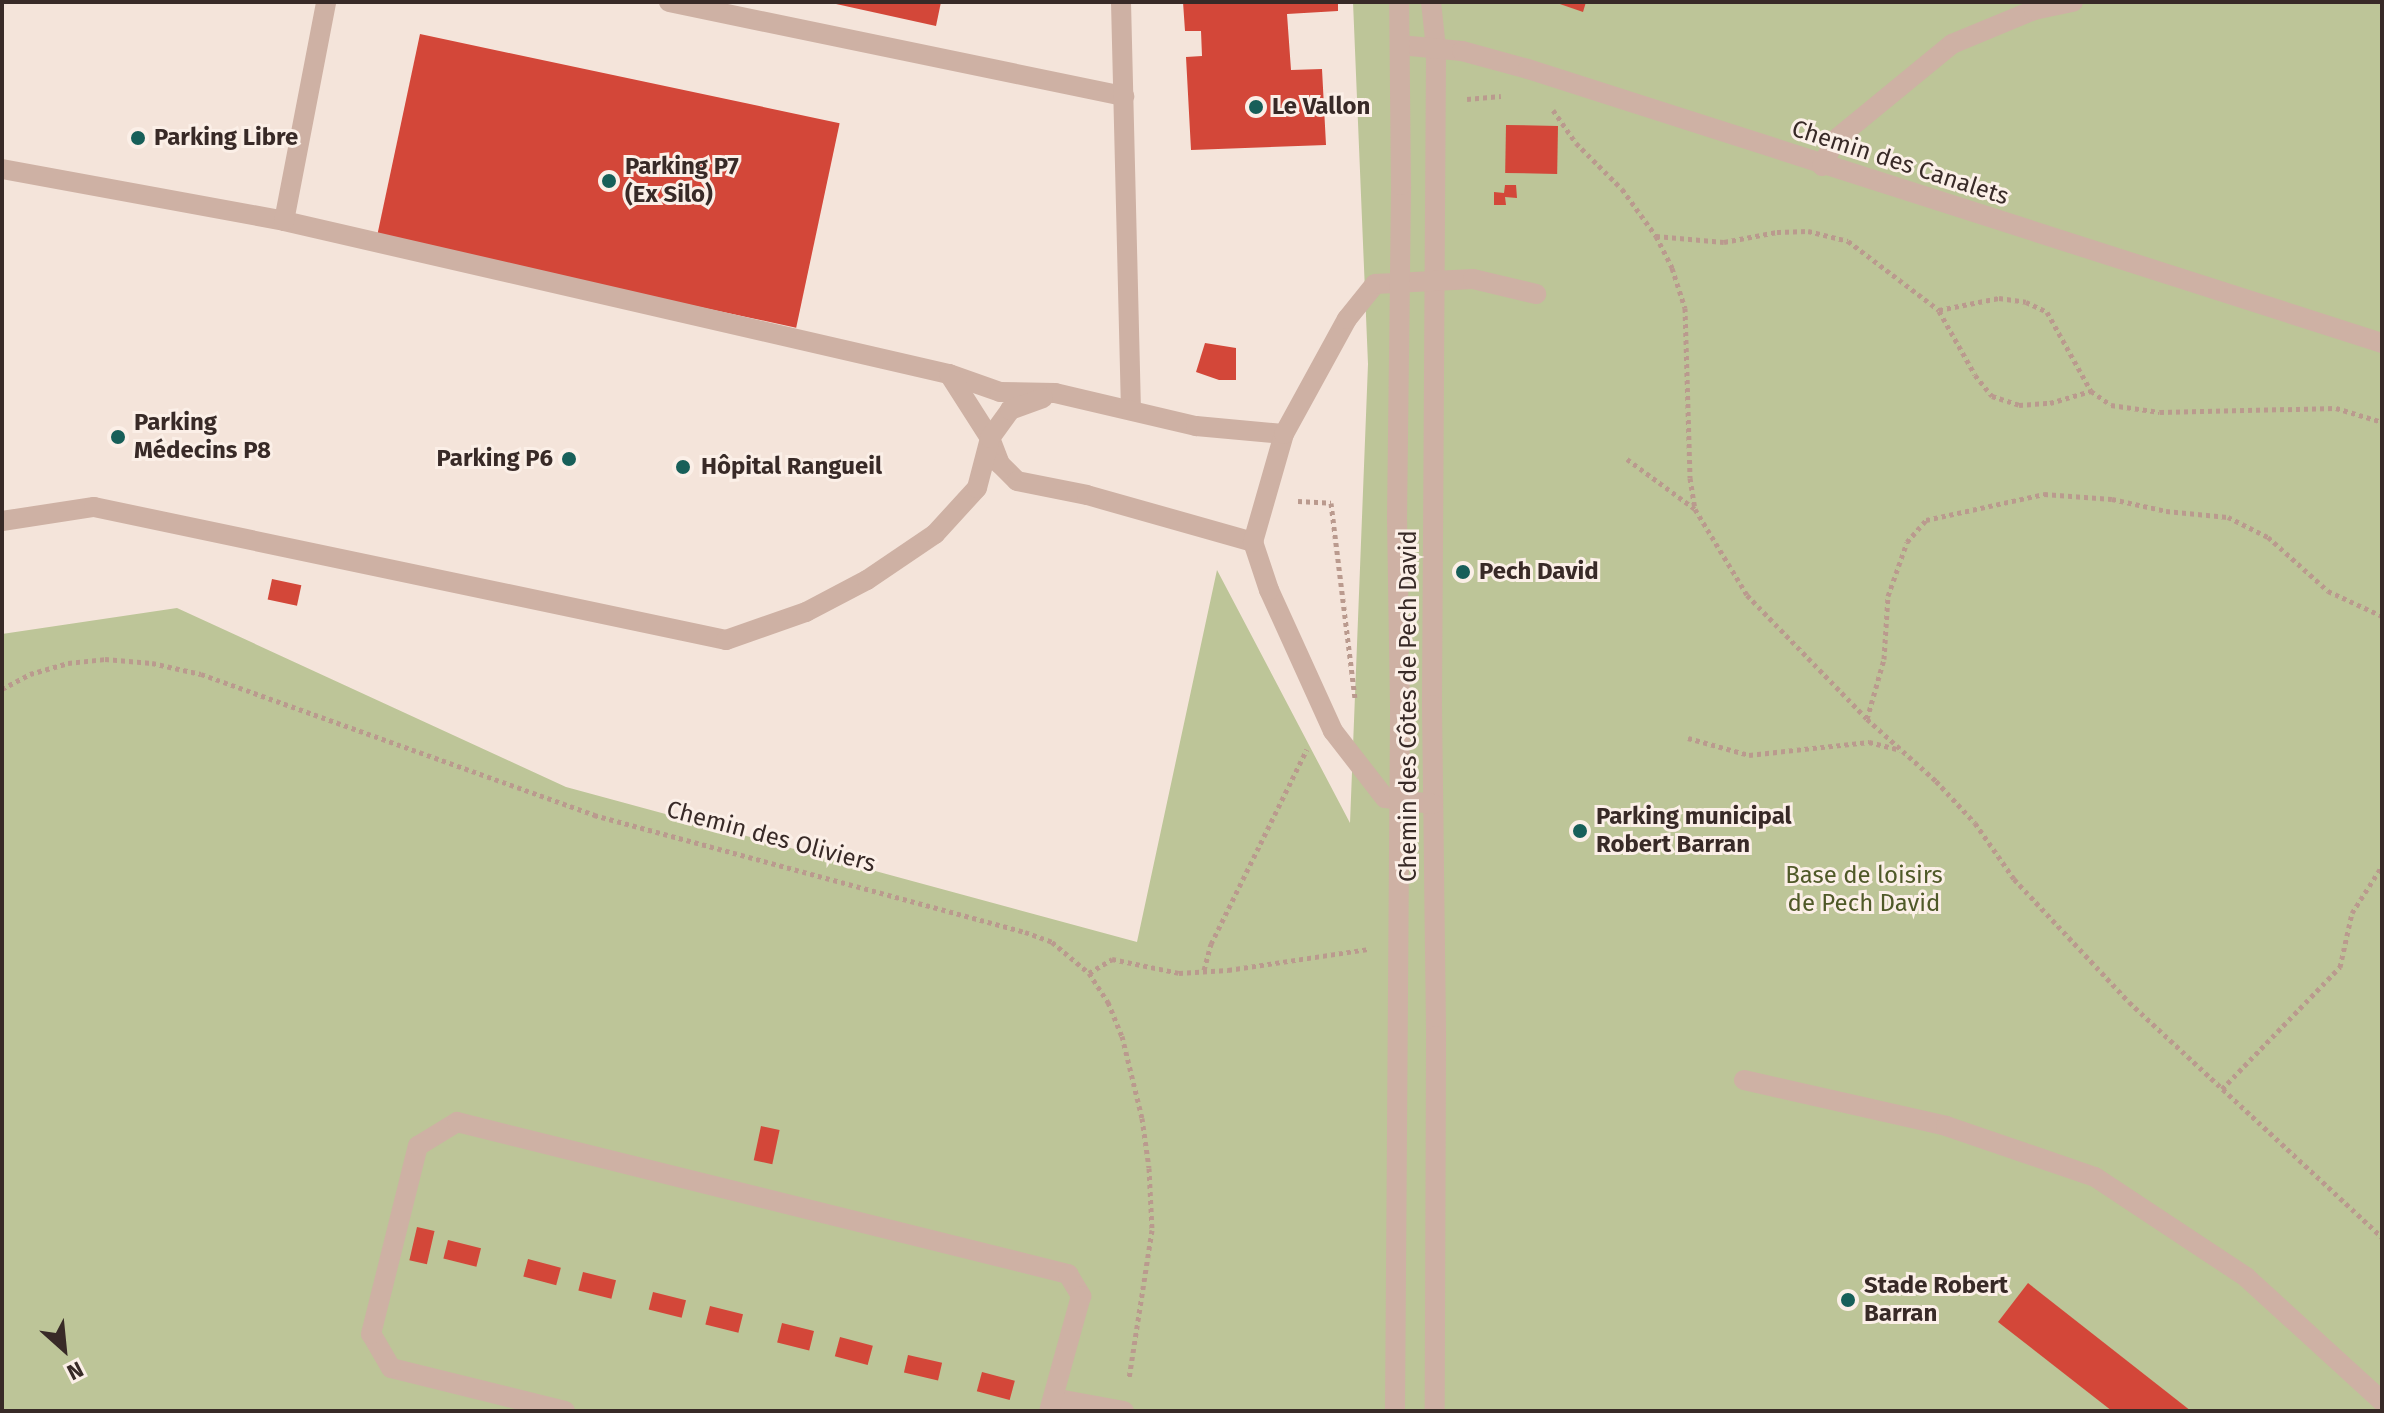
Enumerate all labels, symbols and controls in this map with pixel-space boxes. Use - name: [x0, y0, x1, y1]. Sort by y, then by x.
- place label: Le Vallon: [1272, 93, 1370, 121]
- marker: Le Vallon: [1247, 98, 1265, 116]
- street label: Chemin des Canalets: [1788, 114, 2012, 212]
- place label: Parking Libre: [154, 124, 298, 152]
- marker: Parking Libre: [129, 129, 147, 147]
- place label: Parking P7 (Ex Silo): [625, 153, 739, 209]
- marker: Parking P7 (Ex Silo): [600, 172, 618, 190]
- place label: Parking Médecins P8: [134, 409, 271, 465]
- marker: Parking Médecins P8: [109, 428, 127, 446]
- place label: Parking P6: [437, 445, 553, 473]
- marker: Parking P6: [560, 450, 578, 468]
- place label: Hôpital Rangueil: [701, 453, 882, 481]
- marker: Hôpital Rangueil: [672, 456, 694, 478]
- street label: Chemin des Côtes de Pech David: [1395, 530, 1423, 882]
- place label: Pech David: [1479, 558, 1599, 586]
- marker: Pech David: [1454, 563, 1472, 581]
- street label: Chemin des Oliviers: [663, 795, 879, 879]
- place label: Parking municipal Robert Barran: [1596, 803, 1792, 859]
- marker: Parking municipal Robert Barran: [1571, 822, 1589, 840]
- park label: Base de loisirs de Pech David: [1785, 862, 1943, 918]
- place label: Stade Robert Barran: [1864, 1272, 2008, 1328]
- marker: Stade Robert Barran: [1839, 1291, 1857, 1309]
- north arrow: [24, 1309, 104, 1389]
- text: N: [62, 1355, 88, 1386]

